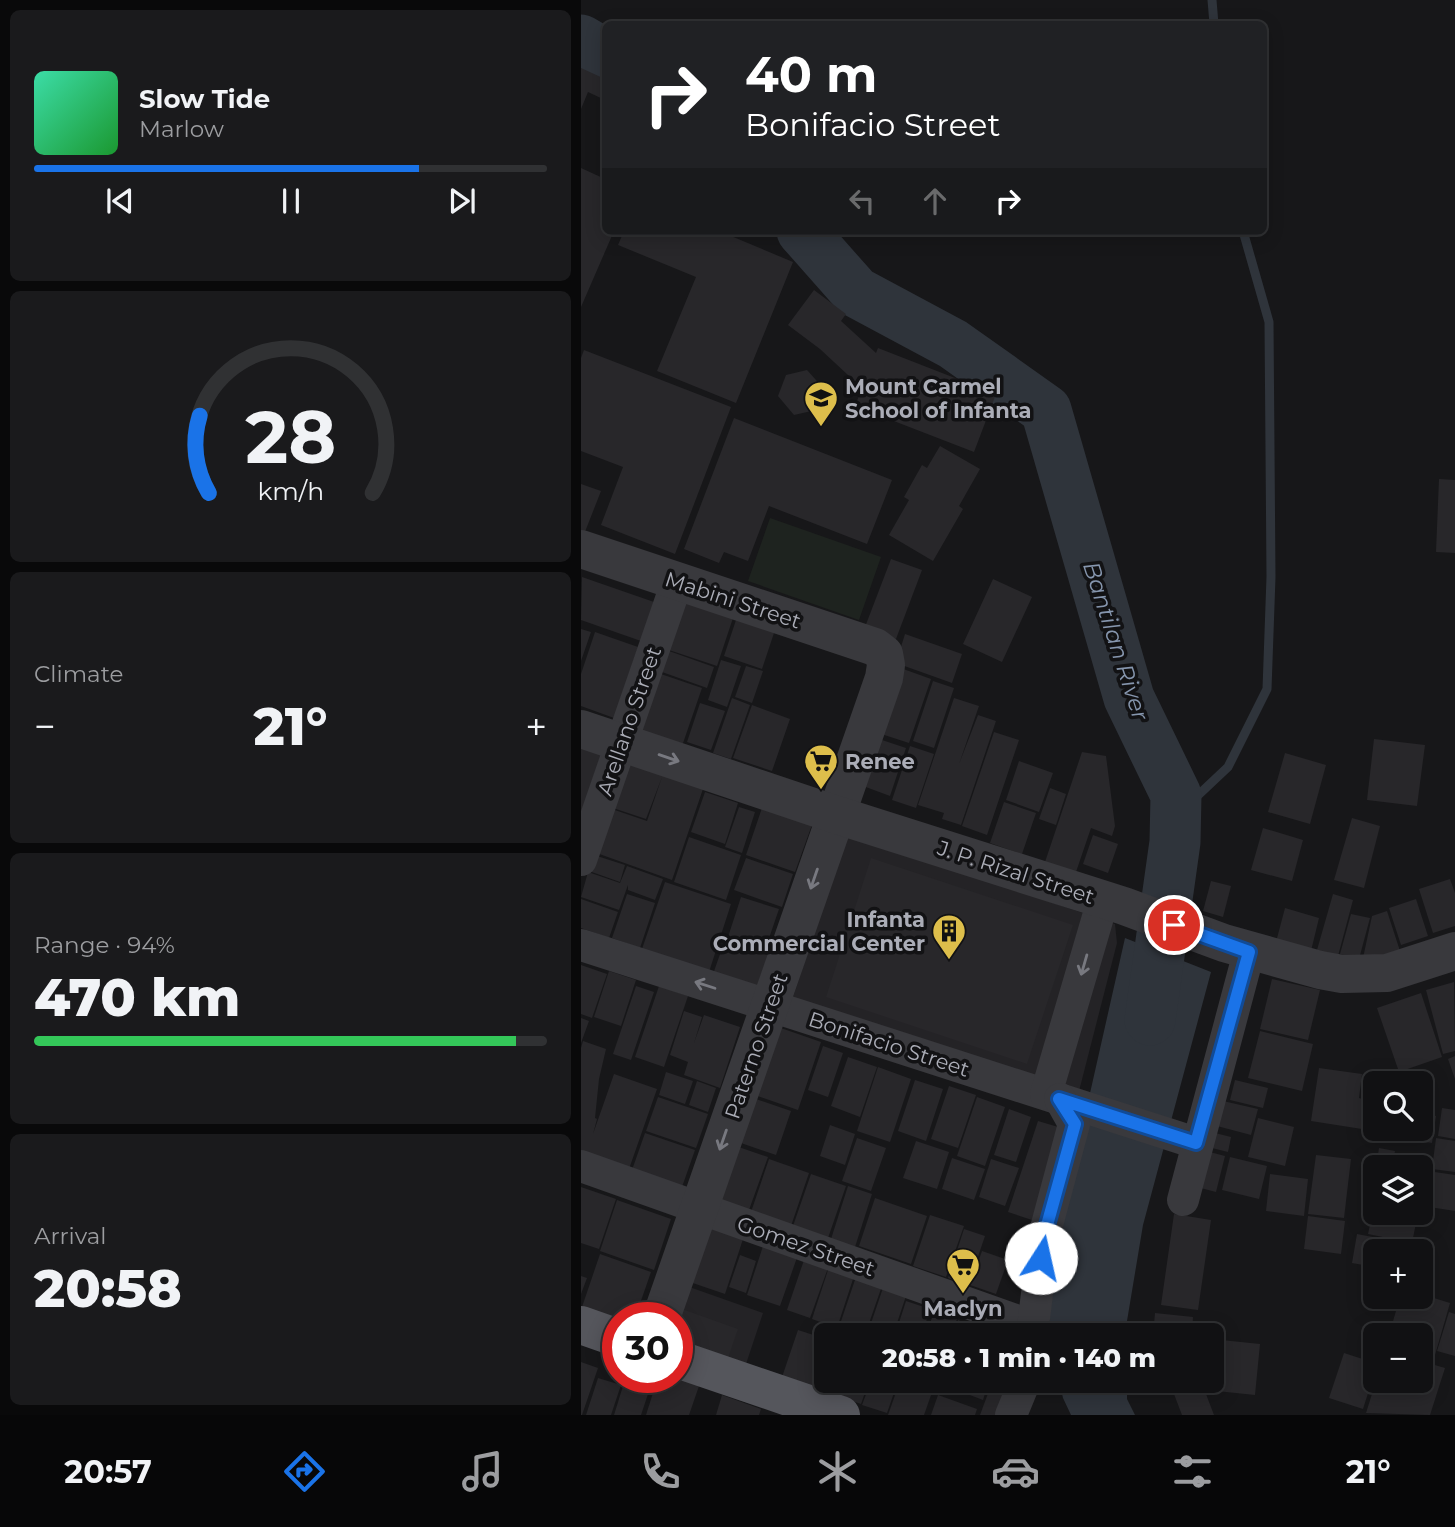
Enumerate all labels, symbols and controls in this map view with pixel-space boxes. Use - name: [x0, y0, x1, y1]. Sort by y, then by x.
- text: 40 m: [745, 45, 877, 104]
- icon: right: [630, 49, 721, 140]
- text: Slow Tide: [139, 83, 270, 115]
- text: Bonifacio Street: [745, 105, 1000, 144]
- text: Marlow: [139, 115, 224, 143]
- icon: previous: [101, 182, 139, 220]
- icon: pause: [272, 182, 310, 220]
- icon: next: [443, 182, 481, 220]
- icon: left: [843, 182, 881, 220]
- icon: ahead: [916, 182, 954, 220]
- icon: right: [989, 182, 1027, 220]
- place label: Mount Carmel School of Infanta: [845, 374, 1031, 423]
- school or university icon: Mount Carmel School of Infanta: [802, 379, 840, 428]
- text: 28: [245, 393, 336, 481]
- text: km/h: [257, 475, 324, 505]
- water label: Bantilan River: [1077, 558, 1155, 725]
- street label: Mabini Street: [662, 566, 804, 634]
- street label: Arellano Street: [592, 643, 666, 799]
- text: Climate: [34, 660, 123, 688]
- text: 21°: [254, 695, 327, 758]
- text: −: [34, 703, 56, 750]
- text: +: [525, 703, 547, 750]
- supermarket icon: Renee: [802, 742, 840, 791]
- place label: Renee: [845, 749, 915, 774]
- one-way arrow: [658, 753, 680, 766]
- street label: J. P. Rizal Street: [934, 835, 1098, 909]
- one-way arrow: [807, 868, 819, 890]
- pin: [1144, 895, 1204, 955]
- icon: arrive: [1155, 906, 1193, 944]
- place label: Infanta Commercial Center: [713, 907, 925, 956]
- building icon: Infanta Commercial Center: [930, 912, 968, 961]
- text: Range · 94%: [34, 931, 175, 959]
- one-way arrow: [1077, 954, 1090, 976]
- text: 470 km: [34, 966, 240, 1029]
- street label: Paterno Street: [719, 970, 793, 1122]
- one-way arrow: [694, 977, 716, 990]
- street label: Bonifacio Street: [805, 1006, 973, 1082]
- map controls: [1363, 1071, 1433, 1393]
- button: search: [1363, 1071, 1433, 1141]
- one-way arrow: [716, 1129, 729, 1151]
- button: layers: [1363, 1155, 1433, 1225]
- street label: Gomez Street: [734, 1211, 878, 1281]
- position arrow: [1004, 1221, 1078, 1295]
- text: Arrival: [34, 1222, 107, 1250]
- button: +: [1363, 1239, 1433, 1309]
- supermarket icon: Maclyn: [944, 1246, 982, 1295]
- text: 20:58: [34, 1257, 182, 1320]
- place label: Maclyn: [924, 1296, 1002, 1321]
- speed limit sign: 30: [602, 1302, 693, 1393]
- button: −: [1363, 1323, 1433, 1393]
- text: 20:58 · 1 min · 140 m: [882, 1342, 1156, 1374]
- icon: directions: [280, 1447, 329, 1496]
- icon: music: [458, 1447, 507, 1496]
- icon: phone: [636, 1447, 685, 1496]
- icon: climate: [813, 1447, 862, 1496]
- icon: car: [991, 1447, 1040, 1496]
- icon: filters: [1168, 1447, 1217, 1496]
- text: 20:57: [64, 1452, 152, 1491]
- text: 21°: [1346, 1452, 1391, 1491]

